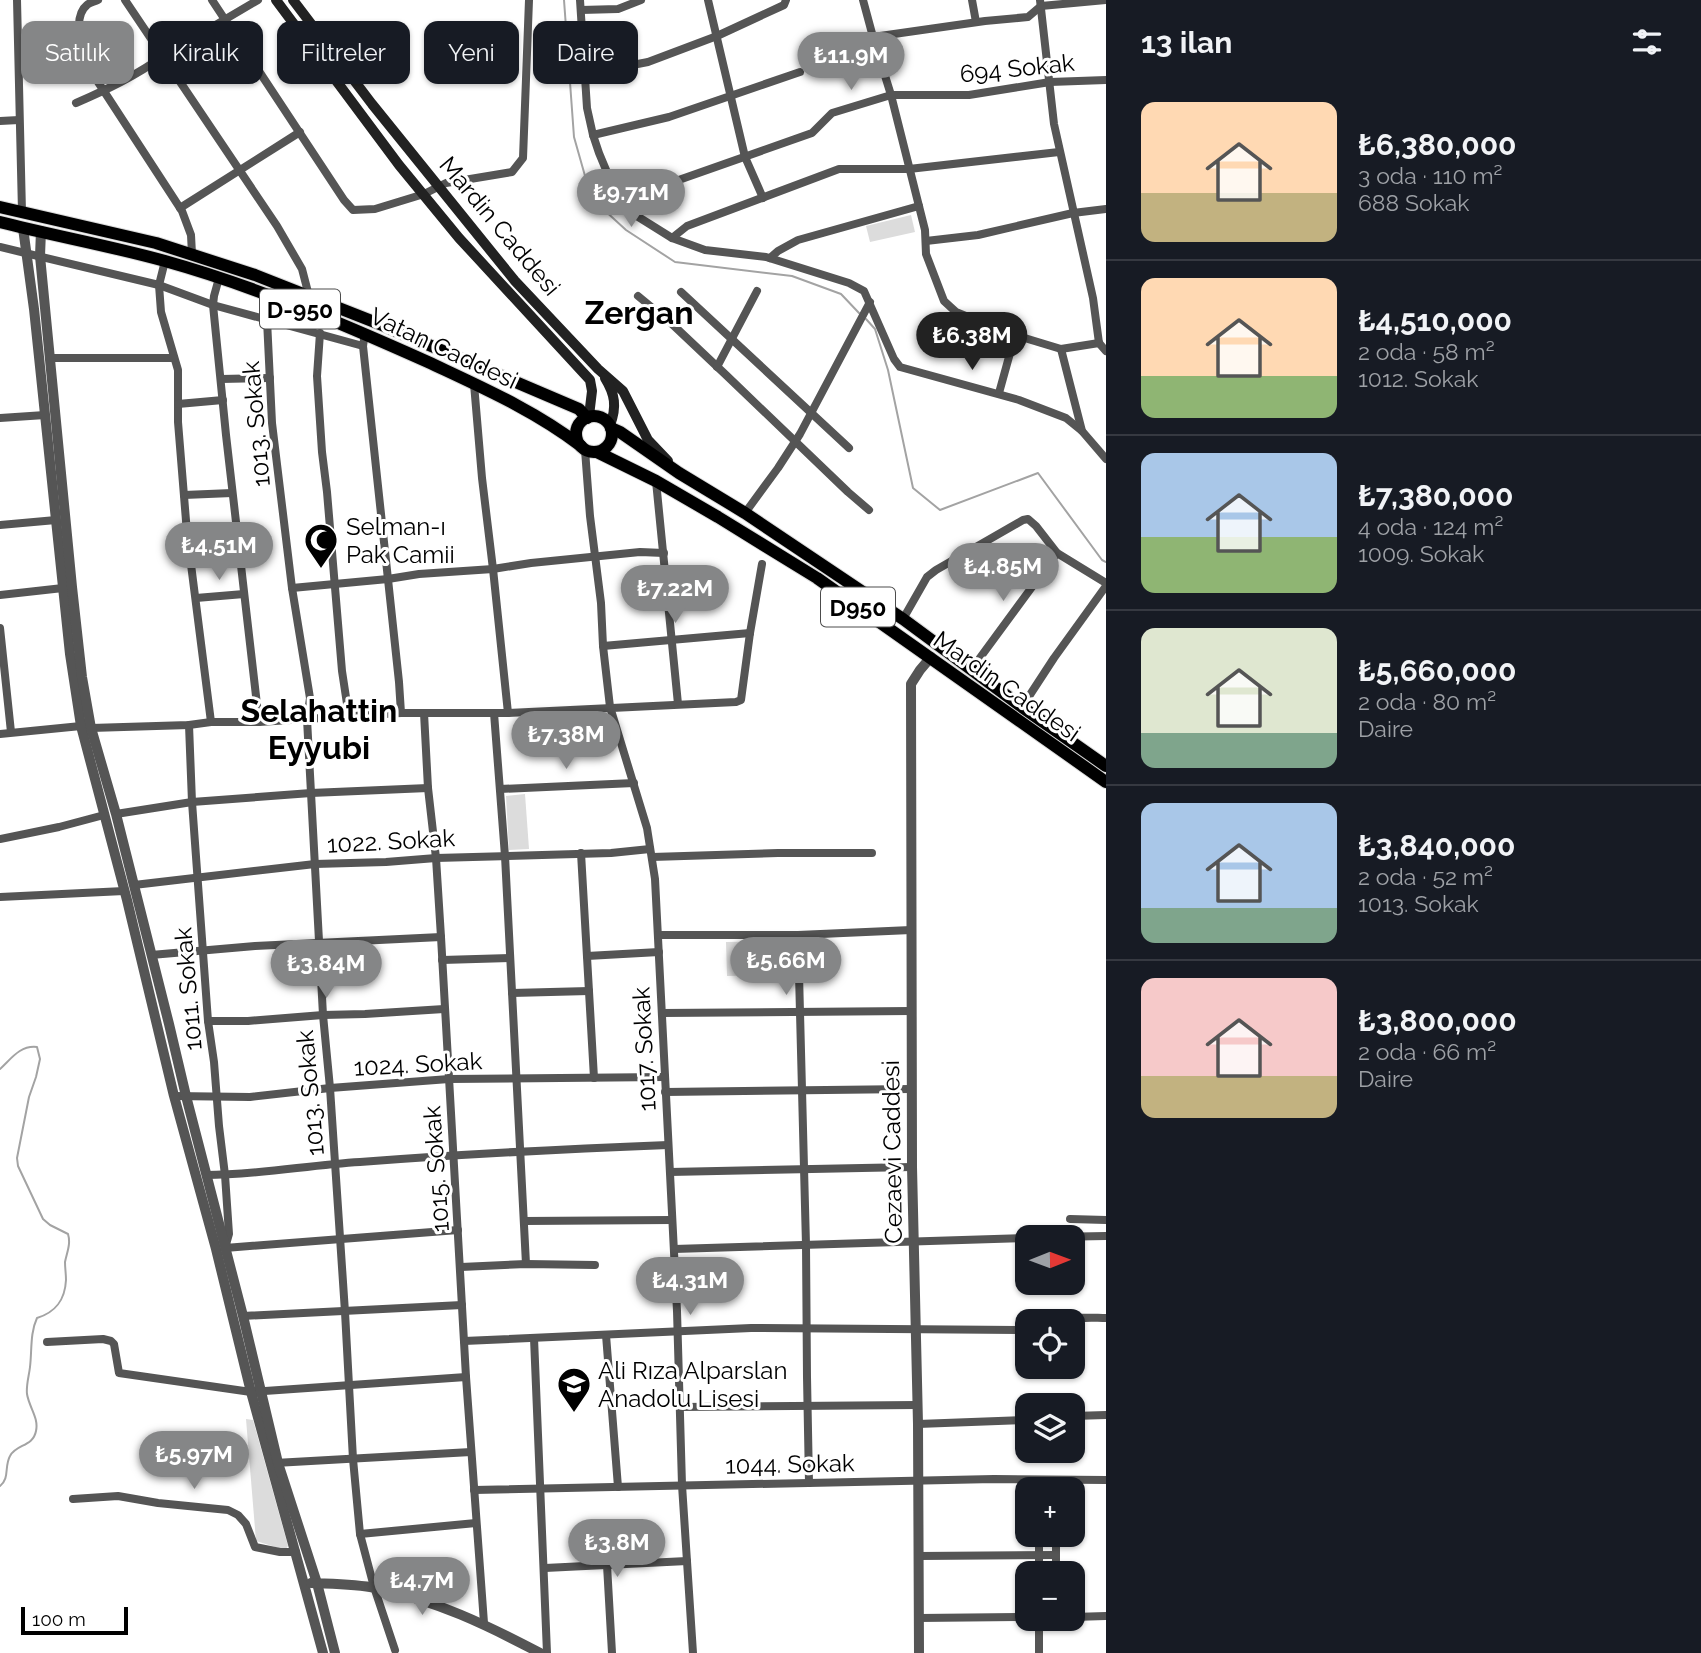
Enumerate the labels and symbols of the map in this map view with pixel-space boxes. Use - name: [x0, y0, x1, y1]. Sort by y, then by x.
- pin: ₺11.9M: [794, 32, 908, 92]
- street label: 694 Sokak: [958, 48, 1076, 88]
- street label: Mardin Caddesi: [433, 151, 567, 301]
- pin: ₺9.71M: [574, 170, 688, 229]
- road number: D-950: [260, 290, 340, 328]
- district label: Zergan: [584, 294, 694, 331]
- street label: Vatan Caddesi: [366, 301, 522, 395]
- pin: ₺6.38M: [915, 312, 1029, 372]
- street label: 1013. Sokak: [236, 360, 276, 488]
- place label: Selman-ı Pak Camii: [346, 512, 455, 569]
- mosque icon: Selman-ı Pak Camii: [302, 521, 340, 570]
- pin: ₺4.51M: [162, 522, 276, 582]
- pin: ₺4.85M: [946, 544, 1060, 603]
- pin: ₺7.22M: [618, 566, 732, 625]
- road number: D950: [821, 587, 895, 626]
- street label: Mardin Caddesi: [928, 625, 1086, 747]
- district label: Selahattin Eyyubi: [241, 692, 397, 766]
- pin: ₺7.38M: [509, 712, 623, 771]
- street label: 1022. Sokak: [326, 823, 456, 859]
- street label: 1011. Sokak: [168, 926, 208, 1052]
- pin: ₺5.66M: [729, 937, 843, 997]
- pin: ₺3.84M: [269, 940, 383, 1000]
- street label: 1017. Sokak: [626, 986, 662, 1112]
- street label: 1013. Sokak: [290, 1029, 330, 1157]
- street label: 1024. Sokak: [353, 1046, 483, 1082]
- street label: Cezaevi Caddesi: [876, 1060, 908, 1244]
- street label: 1015. Sokak: [417, 1105, 455, 1233]
- north arrow: [1015, 1225, 1085, 1295]
- pin: ₺4.31M: [633, 1258, 747, 1317]
- place label: Ali Rıza Alparslan Anadolu Lisesi: [598, 1356, 787, 1413]
- school or university icon: Ali Rıza Alparslan Anadolu Lisesi: [555, 1365, 593, 1414]
- pin: ₺5.97M: [137, 1432, 251, 1491]
- street label: 1044. Sokak: [725, 1448, 855, 1480]
- pin: ₺3.8M: [568, 1520, 666, 1579]
- pin: ₺4.7M: [373, 1558, 471, 1617]
- scale bar: [21, 1604, 128, 1636]

